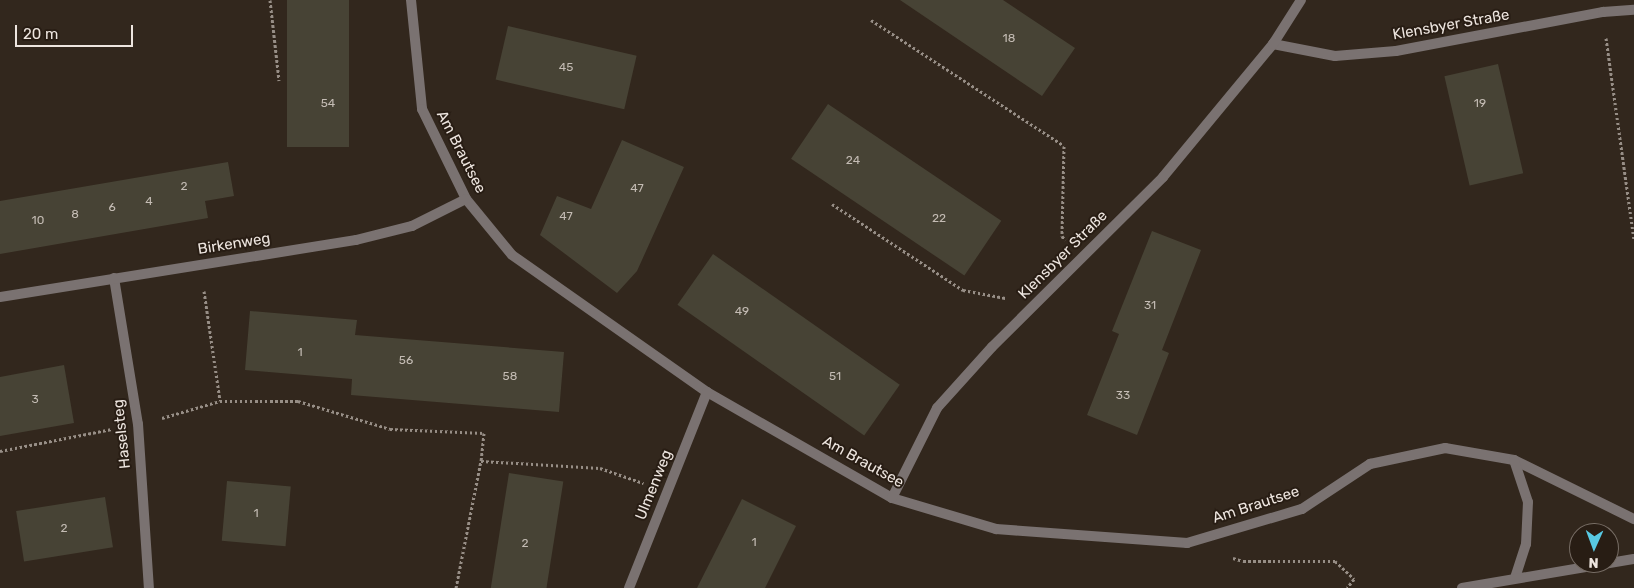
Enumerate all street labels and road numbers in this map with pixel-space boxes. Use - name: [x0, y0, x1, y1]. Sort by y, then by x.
- street label: Klensbyer Straße: [1391, 6, 1511, 44]
- street label: Am Brautsee: [432, 108, 490, 196]
- street label: Klensbyer Straße: [1015, 207, 1111, 303]
- street label: Birkenweg: [196, 229, 272, 259]
- street label: Haselsteg: [109, 398, 135, 470]
- street label: Am Brautsee: [819, 432, 907, 492]
- street label: Ulmenweg: [632, 447, 676, 523]
- street label: Am Brautsee: [1210, 482, 1302, 528]

